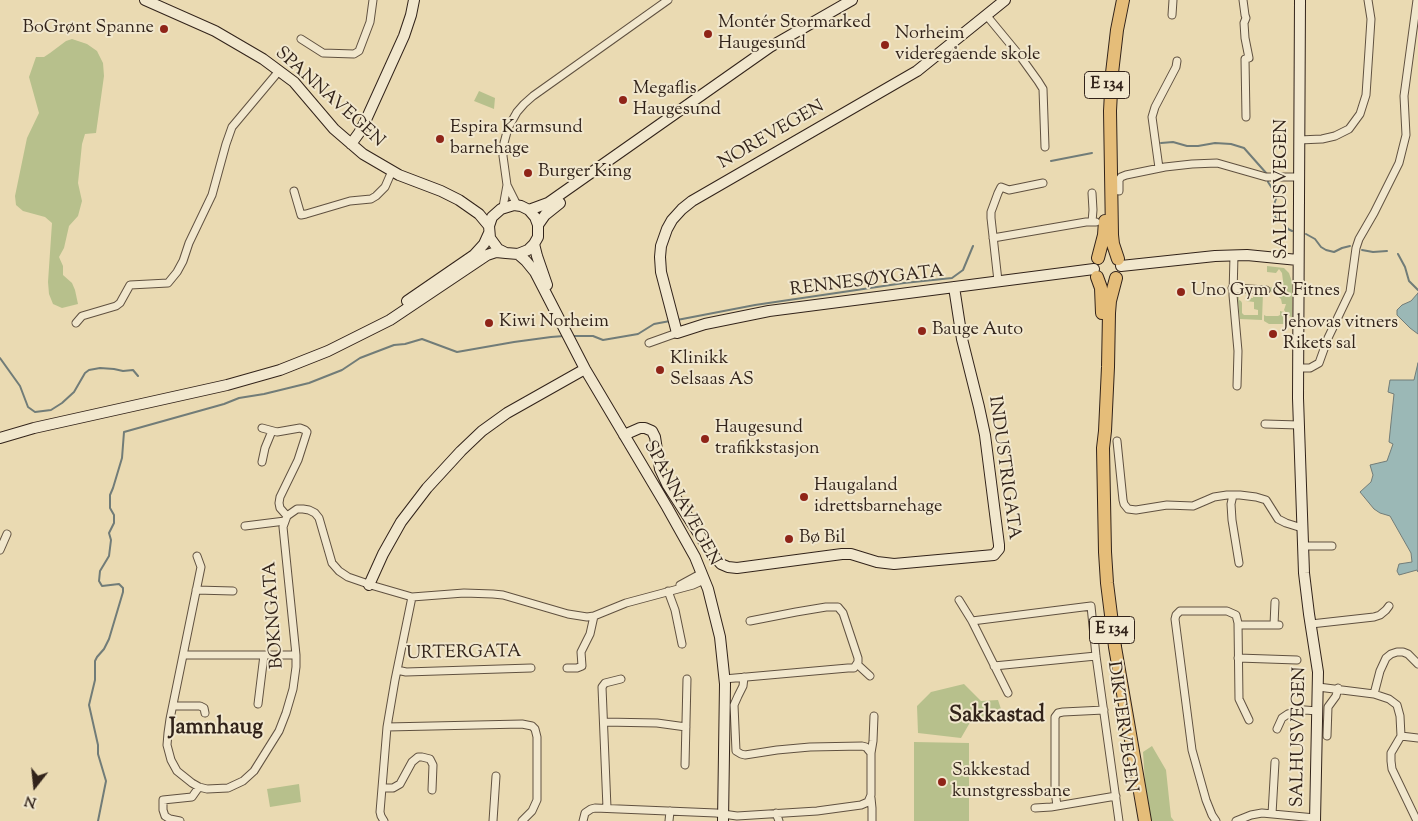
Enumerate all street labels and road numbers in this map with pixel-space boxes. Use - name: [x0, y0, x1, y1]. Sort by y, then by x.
- street label: SPANNAVEGEN: [270, 43, 388, 153]
- road number: E 134: [1084, 72, 1130, 98]
- street label: NOREVEGEN: [715, 97, 829, 175]
- street label: SALHUSVEGEN: [1272, 119, 1294, 259]
- street label: RENNESØYGATA: [789, 262, 945, 302]
- street label: INDUSTRIGATA: [982, 395, 1024, 541]
- street label: SPANNAVEGEN: [638, 438, 724, 570]
- street label: BOKNGATA: [260, 561, 290, 669]
- road number: E 134: [1090, 616, 1134, 644]
- street label: URTERGATA: [406, 642, 522, 666]
- street label: DIKTERVEGEN: [1101, 660, 1141, 794]
- street label: SALHUSVEGEN: [1288, 667, 1312, 807]

